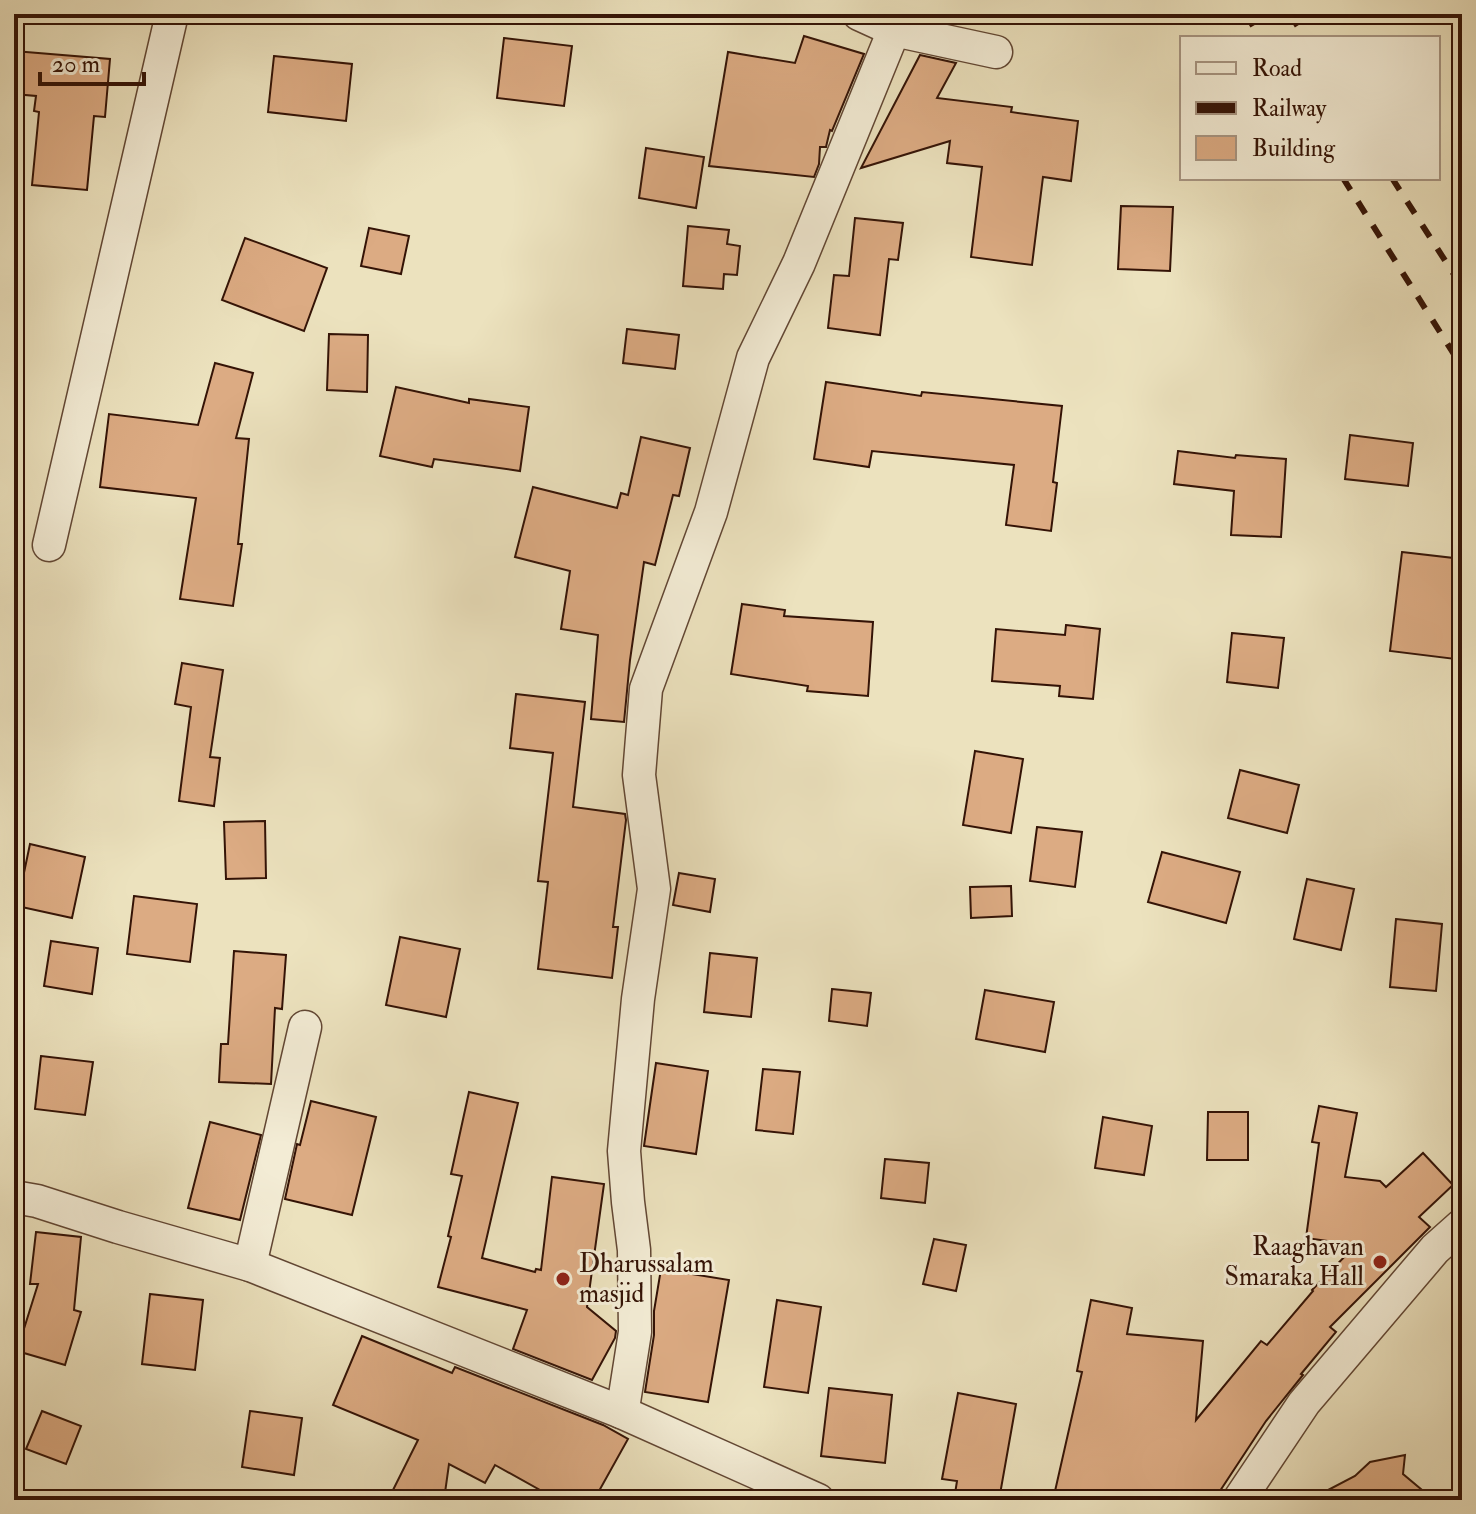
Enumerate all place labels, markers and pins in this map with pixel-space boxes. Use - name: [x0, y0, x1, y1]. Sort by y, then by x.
- place label: Raaghavan Smaraka Hall: [1225, 1231, 1364, 1293]
- place label: Dharussalam masjid: [579, 1248, 714, 1310]
- marker: Raaghavan Smaraka Hall: [1371, 1253, 1389, 1271]
- marker: Dharussalam masjid: [554, 1270, 572, 1288]

